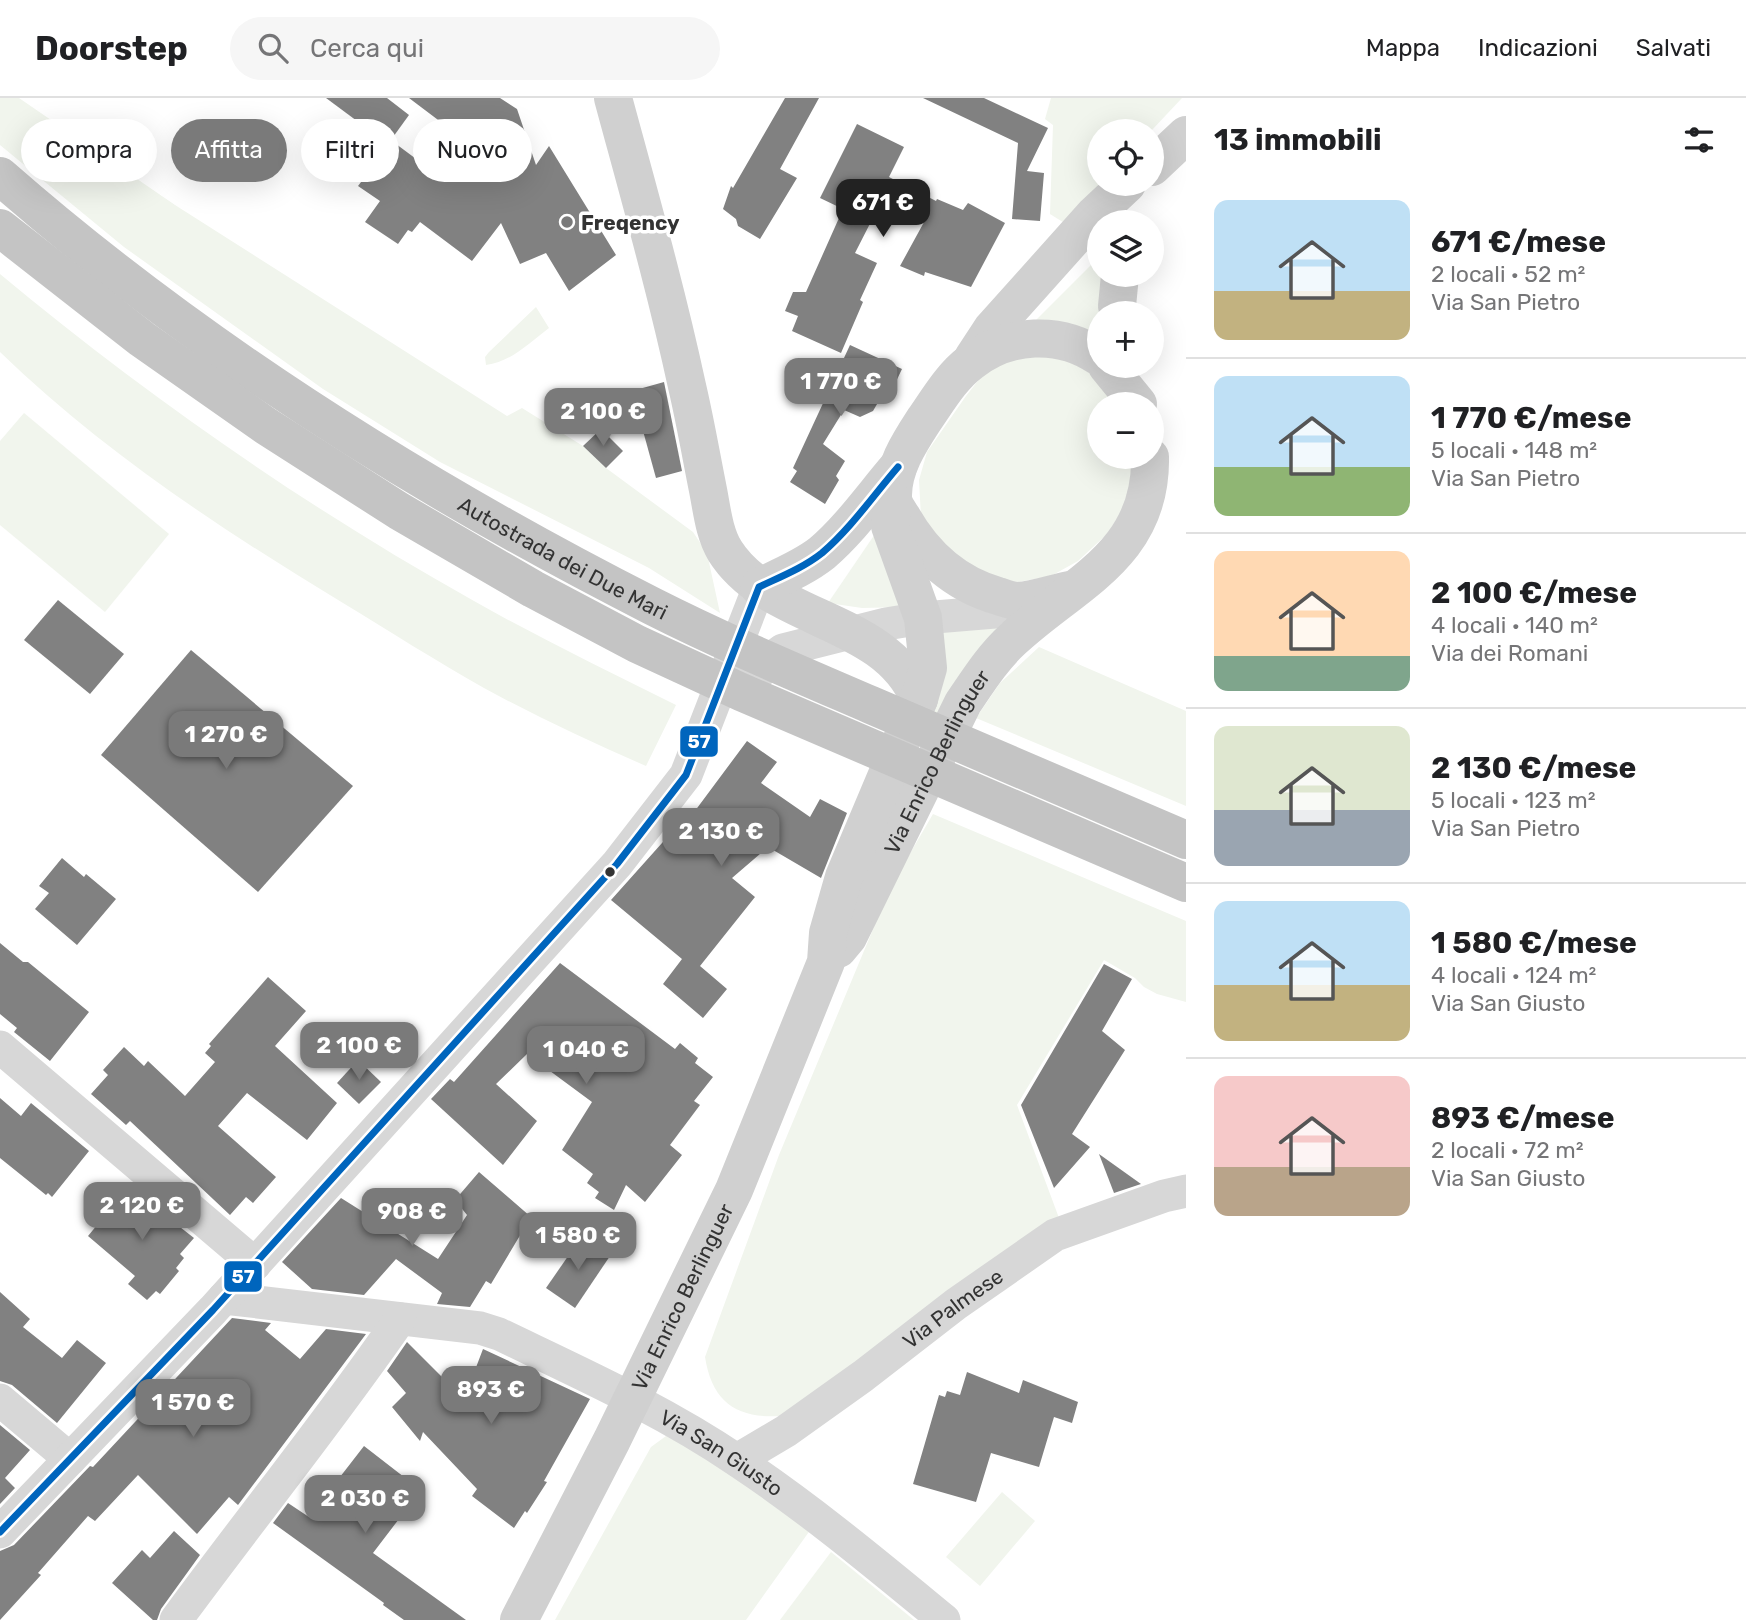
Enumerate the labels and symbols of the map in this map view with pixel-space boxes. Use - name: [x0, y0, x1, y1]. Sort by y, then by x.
- pin: 671 €: [834, 180, 932, 239]
- place label: Freqency: [581, 210, 680, 235]
- marker: Freqency: [559, 214, 575, 230]
- pin: 1 770 €: [776, 358, 906, 418]
- pin: 2 100 €: [538, 388, 668, 448]
- street label: Autostrada dei Due Mari: [454, 491, 672, 624]
- street label: Via Enrico Berlinguer: [878, 665, 995, 858]
- pin: 1 270 €: [161, 712, 291, 771]
- line badge: 57: [679, 725, 719, 758]
- text: 57: [687, 730, 711, 753]
- pin: 2 130 €: [656, 808, 786, 868]
- unlabelled marker: [603, 865, 617, 879]
- pin: 2 100 €: [294, 1023, 424, 1082]
- pin: 1 040 €: [521, 1026, 651, 1086]
- pin: 2 120 €: [77, 1182, 207, 1242]
- pin: 908 €: [363, 1188, 461, 1248]
- street label: Via Enrico Berlinguer: [626, 1199, 738, 1394]
- pin: 1 580 €: [513, 1212, 643, 1272]
- line badge: 57: [223, 1260, 263, 1293]
- street label: Via Palmese: [897, 1263, 1007, 1353]
- text: 57: [231, 1265, 255, 1288]
- pin: 893 €: [442, 1366, 540, 1426]
- pin: 1 570 €: [128, 1380, 258, 1439]
- street label: Via San Giusto: [656, 1404, 788, 1501]
- pin: 2 030 €: [300, 1476, 430, 1535]

